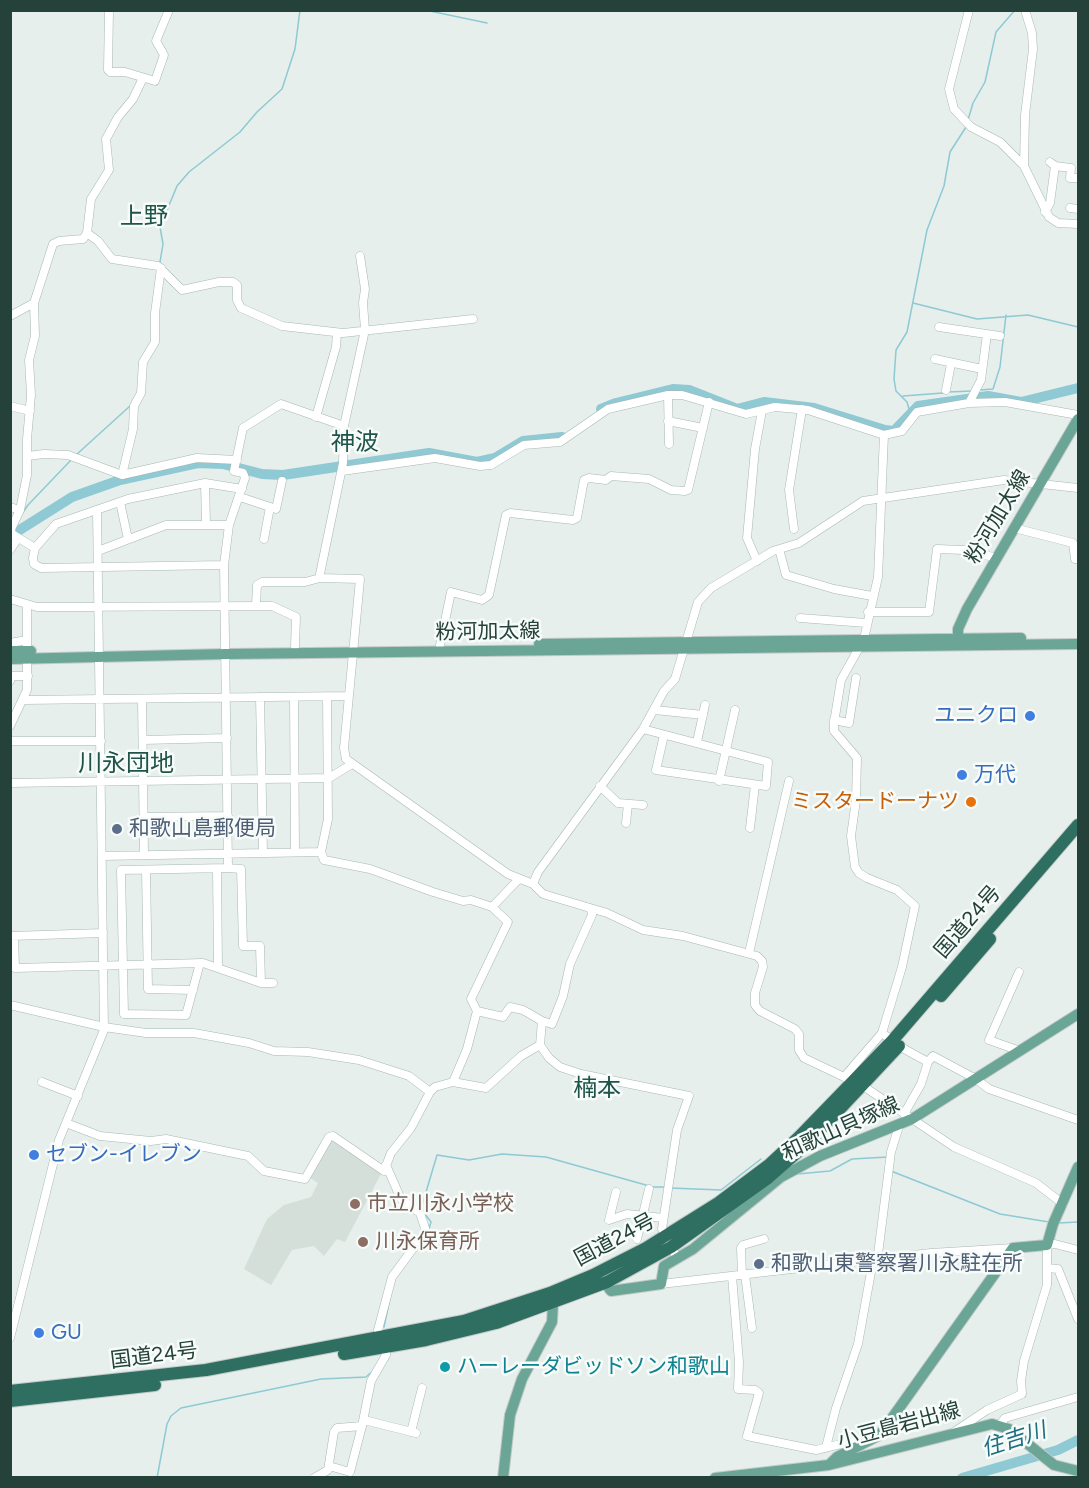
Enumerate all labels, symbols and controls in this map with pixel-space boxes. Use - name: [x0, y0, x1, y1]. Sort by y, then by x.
- district label: 上野: [120, 203, 168, 231]
- district label: 神波: [331, 429, 379, 457]
- street label: 粉河加太線: [960, 466, 1036, 568]
- street label: 粉河加太線: [435, 618, 541, 646]
- place label: ユニクロ: [934, 703, 1018, 729]
- marker: ユニクロ: [1023, 709, 1037, 723]
- district label: 川永団地: [78, 750, 174, 778]
- place label: 万代: [974, 762, 1016, 788]
- marker: 万代: [955, 768, 969, 782]
- place label: ミスタードーナツ: [791, 789, 959, 815]
- marker: ミスタードーナツ: [964, 795, 978, 809]
- place label: 和歌山島郵便局: [129, 816, 276, 842]
- marker: 和歌山島郵便局: [110, 822, 124, 836]
- street label: 国道24号: [930, 881, 1006, 963]
- district label: 楠本: [573, 1075, 621, 1103]
- street label: 和歌山貝塚線: [778, 1092, 904, 1166]
- place label: セブン-イレブン: [46, 1142, 202, 1168]
- marker: セブン-イレブン: [27, 1148, 41, 1162]
- place label: 市立川永小学校: [367, 1191, 514, 1217]
- marker: 市立川永小学校: [348, 1197, 362, 1211]
- street label: 国道24号: [570, 1208, 660, 1272]
- place label: 川永保育所: [375, 1229, 480, 1255]
- marker: 川永保育所: [356, 1235, 370, 1249]
- place label: 和歌山東警察署川永駐在所: [771, 1251, 1023, 1277]
- marker: 和歌山東警察署川永駐在所: [752, 1257, 766, 1271]
- place label: GU: [51, 1320, 82, 1346]
- marker: GU: [32, 1326, 46, 1340]
- street label: 国道24号: [109, 1338, 199, 1374]
- place label: ハーレーダビッドソン和歌山: [457, 1354, 730, 1380]
- marker: ハーレーダビッドソン和歌山: [438, 1360, 452, 1374]
- street label: 小豆島岩出線: [835, 1398, 963, 1454]
- water label: 住吉川: [979, 1417, 1049, 1463]

